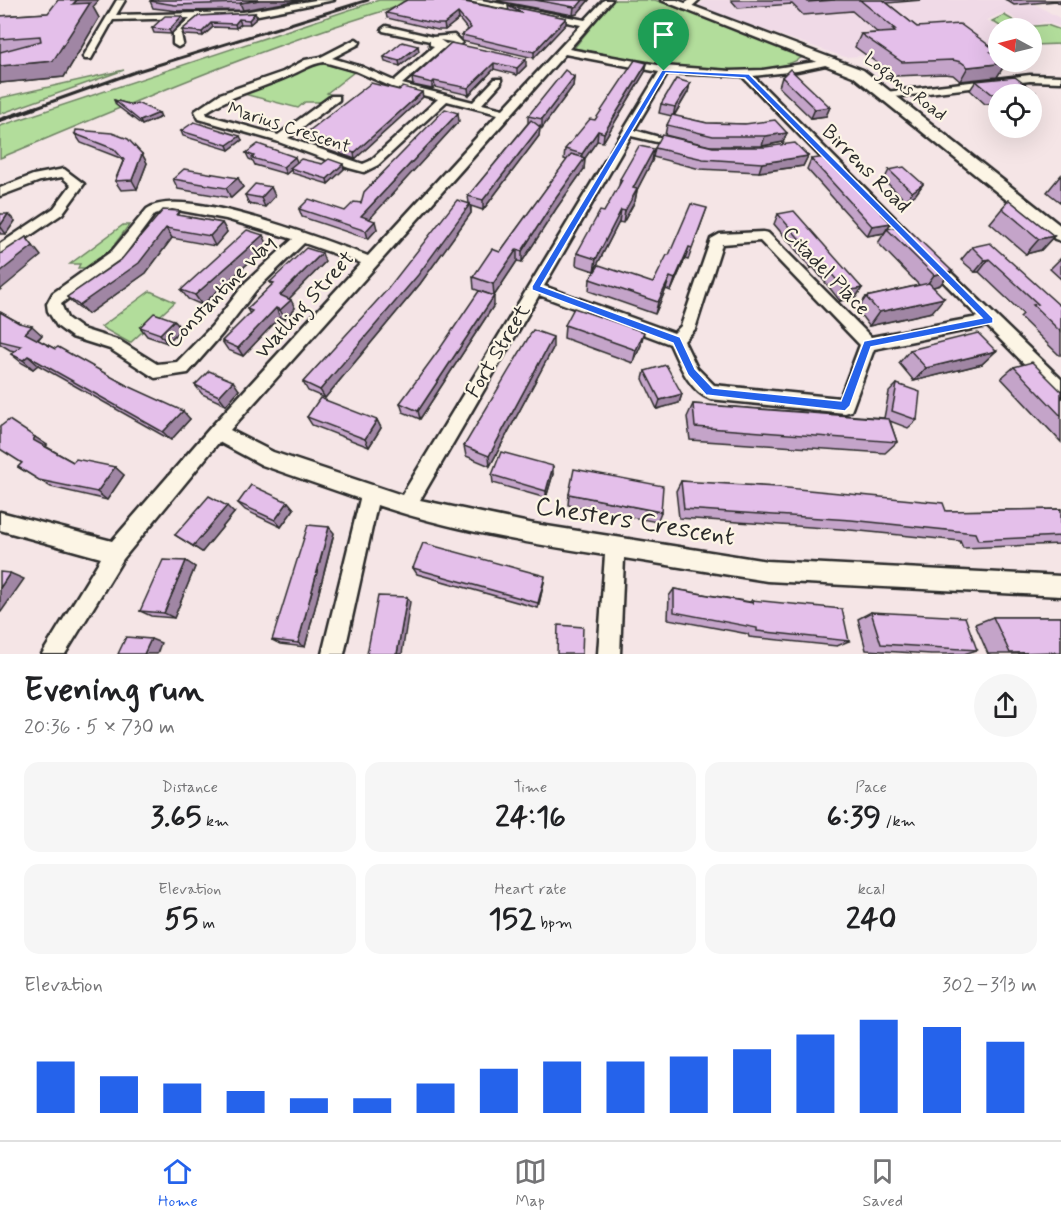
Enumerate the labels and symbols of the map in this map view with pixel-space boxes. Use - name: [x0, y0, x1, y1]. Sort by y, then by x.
- pin: [638, 9, 689, 71]
- north arrow: [988, 18, 1042, 72]
- street label: Logans Road: [857, 47, 951, 128]
- street label: Marius Crescent: [225, 97, 353, 159]
- street label: Birrens Road: [815, 118, 917, 220]
- street label: Citadel Place: [776, 220, 876, 322]
- street label: Constantine Way: [160, 229, 282, 355]
- street label: Watling Street: [249, 245, 363, 366]
- street label: Fort Street: [459, 298, 537, 403]
- street label: Chesters Crescent: [533, 489, 737, 555]

